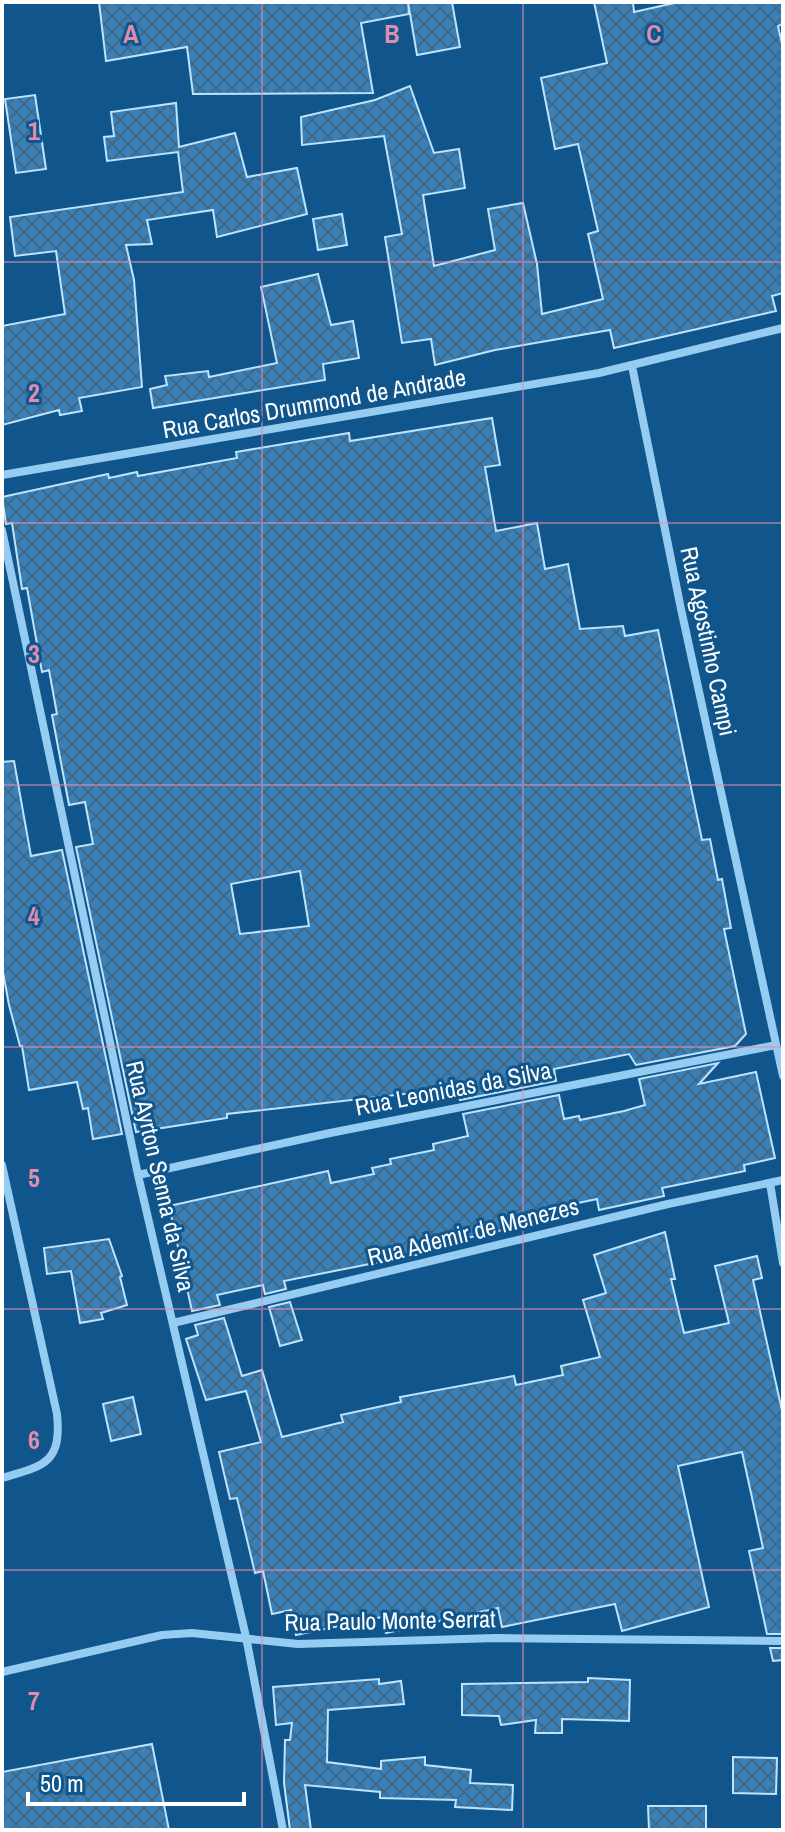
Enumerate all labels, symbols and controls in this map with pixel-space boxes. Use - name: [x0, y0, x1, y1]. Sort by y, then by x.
- text: A: [123, 16, 139, 51]
- text: B: [384, 16, 400, 51]
- text: C: [646, 16, 662, 51]
- text: 1: [28, 113, 40, 148]
- street label: Rua Carlos Drummond de Andrade: [160, 361, 468, 445]
- text: 2: [28, 375, 40, 410]
- street label: Rua Agostinho Campi: [673, 543, 745, 739]
- text: 3: [28, 636, 40, 671]
- text: 4: [28, 898, 40, 933]
- street label: Rua Leonidas da Silva: [352, 1053, 554, 1123]
- street label: Rua Ayrton Senna da Silva: [119, 1057, 203, 1295]
- text: 5: [28, 1160, 40, 1195]
- street label: Rua Ademir de Menezes: [364, 1189, 582, 1273]
- text: 6: [28, 1422, 40, 1457]
- street label: Rua Paulo Monte Serrat: [284, 1602, 496, 1638]
- text: 7: [28, 1683, 40, 1718]
- scale bar: [28, 1756, 244, 1806]
- text: 50 m: [40, 1767, 84, 1799]

